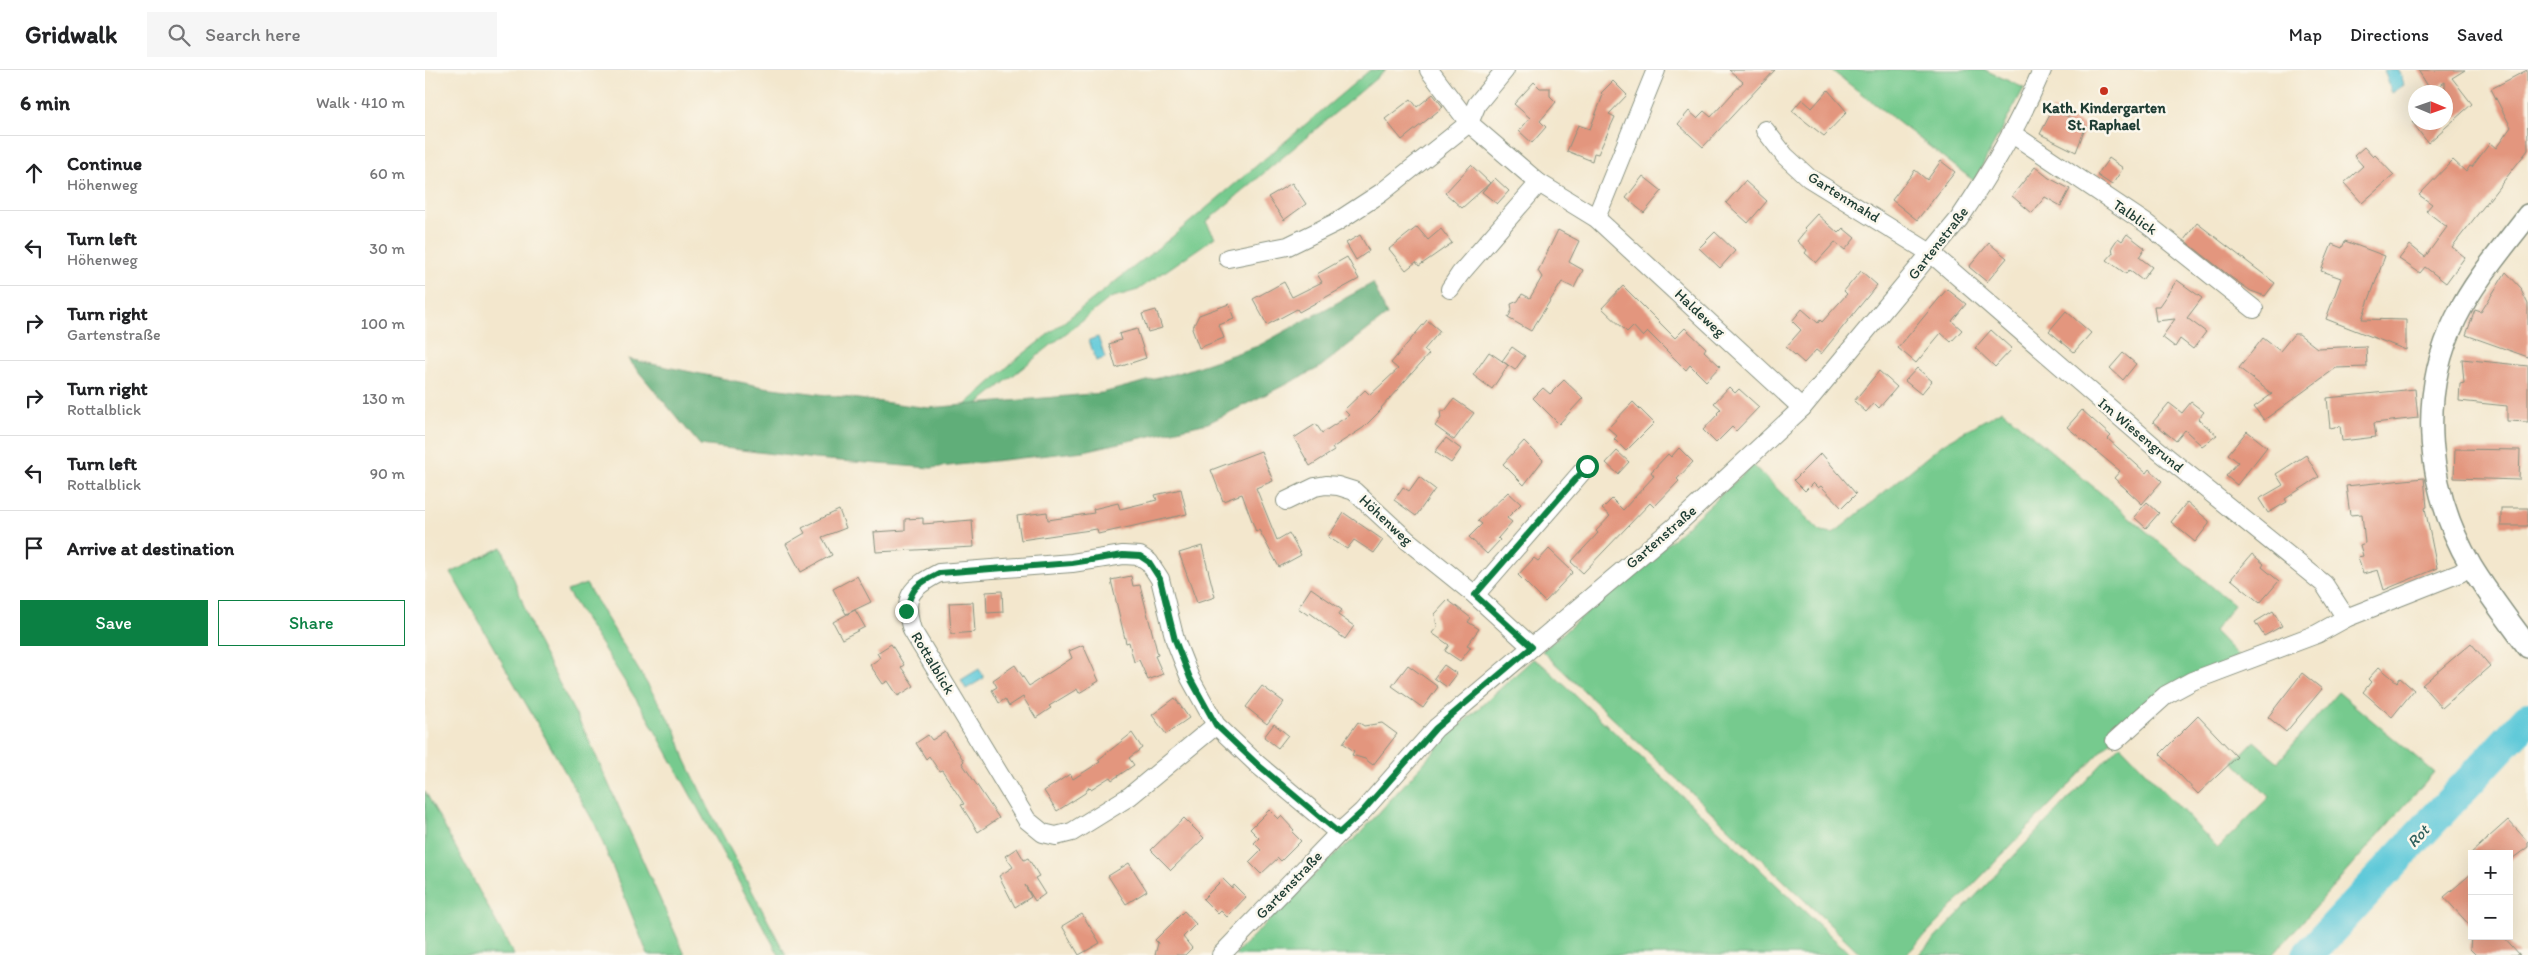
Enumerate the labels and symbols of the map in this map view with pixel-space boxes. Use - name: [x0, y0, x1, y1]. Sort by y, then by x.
- marker: Kath. Kindergarten St. Raphael: [2098, 85, 2110, 97]
- north arrow: [2408, 85, 2453, 130]
- place label: Kath. Kindergarten St. Raphael: [2042, 99, 2166, 135]
- street label: Gartenmahd: [1805, 168, 1883, 226]
- street label: Talblick: [2110, 195, 2161, 239]
- street label: Gartenstraße: [1904, 203, 1972, 283]
- street label: Haldeweg: [1671, 285, 1729, 341]
- street label: Im Wiesengrund: [2095, 394, 2188, 476]
- route start: [1576, 455, 1599, 478]
- street label: Höhenweg: [1356, 491, 1417, 549]
- street label: Gartenstraße: [1622, 501, 1700, 573]
- route end: [895, 600, 918, 623]
- street label: Rottalblick: [907, 629, 959, 698]
- water label: Rot: [2403, 819, 2434, 851]
- street label: Gartenstraße: [1252, 847, 1326, 923]

